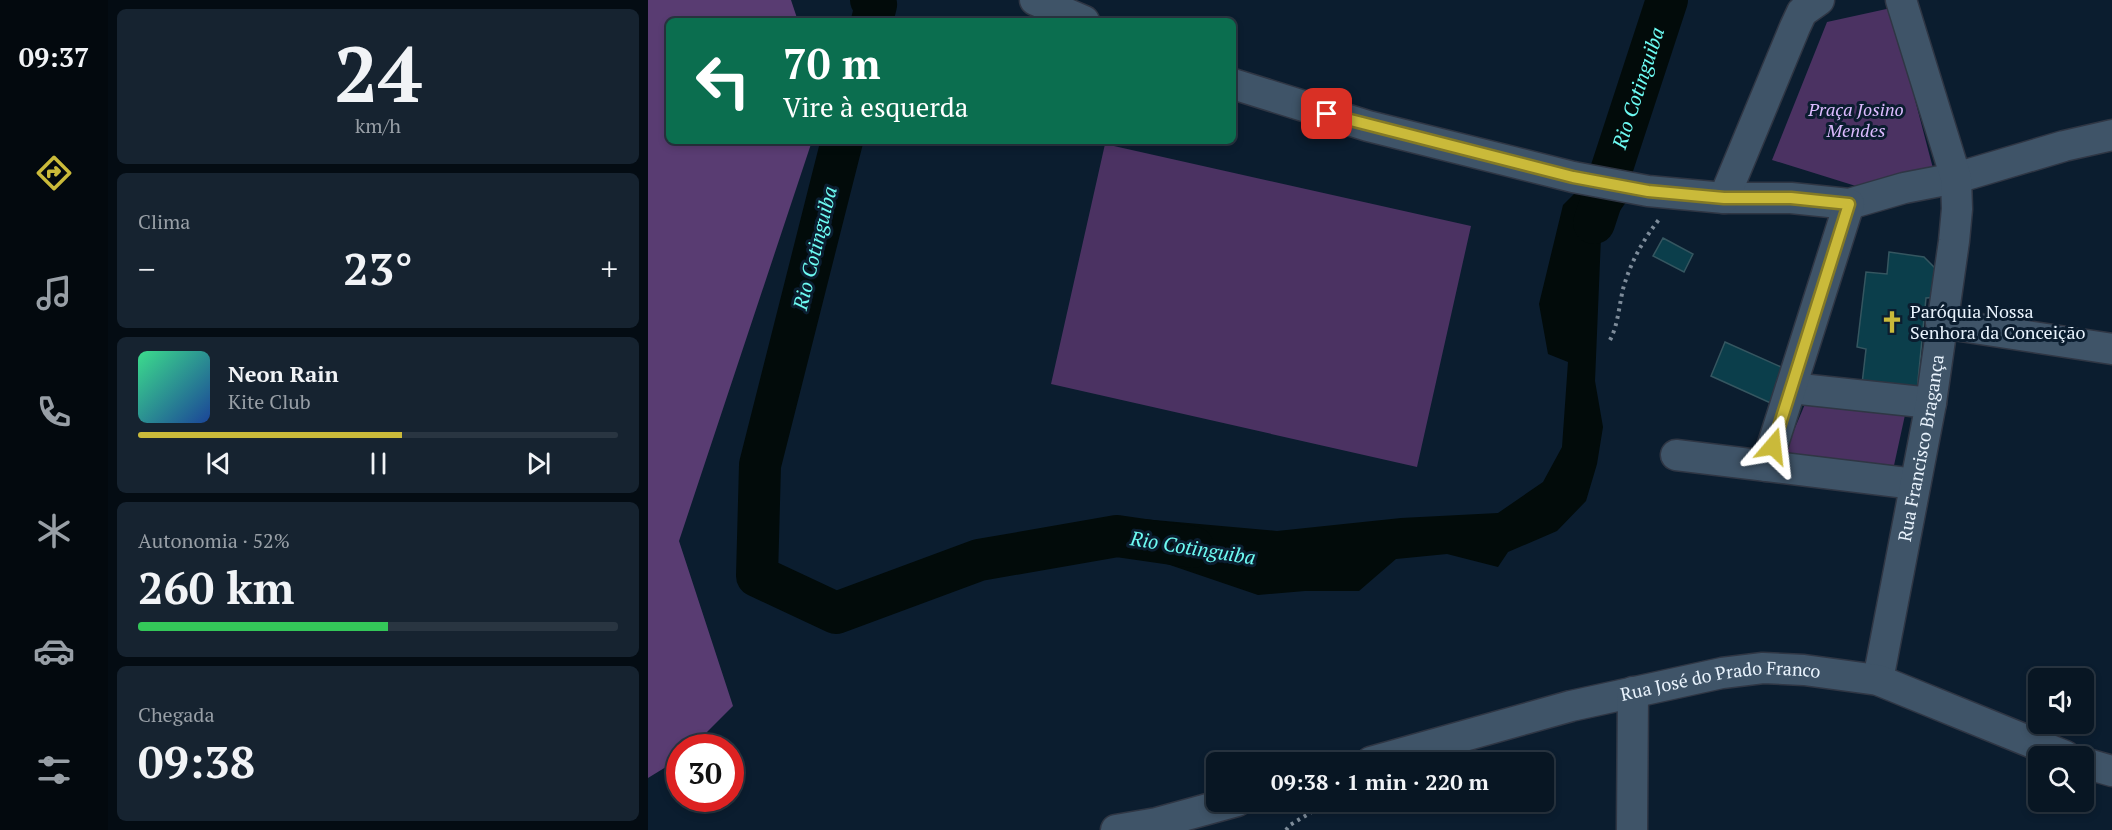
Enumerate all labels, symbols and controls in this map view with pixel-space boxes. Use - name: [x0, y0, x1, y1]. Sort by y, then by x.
- text: 24: [334, 21, 422, 124]
- water label: Rio Cotinguiba: [1605, 24, 1670, 153]
- text: 70 m: [783, 35, 881, 91]
- text: 09:37: [19, 39, 89, 75]
- icon: left: [684, 42, 762, 120]
- pin: [1301, 88, 1352, 139]
- text: Vire à esquerda: [783, 89, 968, 125]
- icon: arrive: [1310, 97, 1343, 130]
- park label: Praça Josino Mendes: [1807, 97, 1904, 142]
- text: km/h: [355, 112, 401, 139]
- icon: directions: [33, 152, 75, 194]
- water label: Rio Cotinguiba: [786, 183, 843, 313]
- text: Clima: [138, 208, 190, 235]
- text: 23°: [343, 238, 413, 298]
- text: −: [138, 247, 156, 290]
- text: +: [600, 247, 618, 290]
- icon: music: [33, 272, 75, 314]
- place label: Paróquia Nossa Senhora da Conceição: [1910, 299, 2086, 344]
- church icon: Paróquia Nossa Senhora da Conceição: [1879, 309, 1905, 335]
- street label: Rua Francisco Bragança: [1892, 353, 1949, 543]
- text: Neon Rain: [228, 359, 339, 388]
- text: Kite Club: [228, 388, 311, 415]
- icon: phone: [33, 391, 75, 433]
- position arrow: [1741, 414, 1805, 478]
- icon: previous: [202, 447, 235, 480]
- icon: pause: [362, 447, 395, 480]
- icon: next: [522, 447, 555, 480]
- icon: climate: [33, 510, 75, 552]
- water label: Rio Cotinguiba: [1128, 524, 1258, 571]
- text: Autonomia · 52%: [138, 527, 290, 554]
- text: 260 km: [138, 557, 294, 617]
- icon: car: [33, 630, 75, 672]
- street label: Rua José do Prado Franco: [1618, 655, 1822, 706]
- map controls: [2028, 668, 2094, 812]
- button: sound: [2028, 668, 2094, 734]
- text: Chegada: [138, 701, 215, 728]
- text: 09:38: [138, 731, 255, 791]
- speed limit sign: 30: [666, 734, 744, 812]
- button: search: [2028, 746, 2094, 812]
- icon: filters: [33, 749, 75, 791]
- text: 09:38 · 1 min · 220 m: [1271, 767, 1489, 796]

